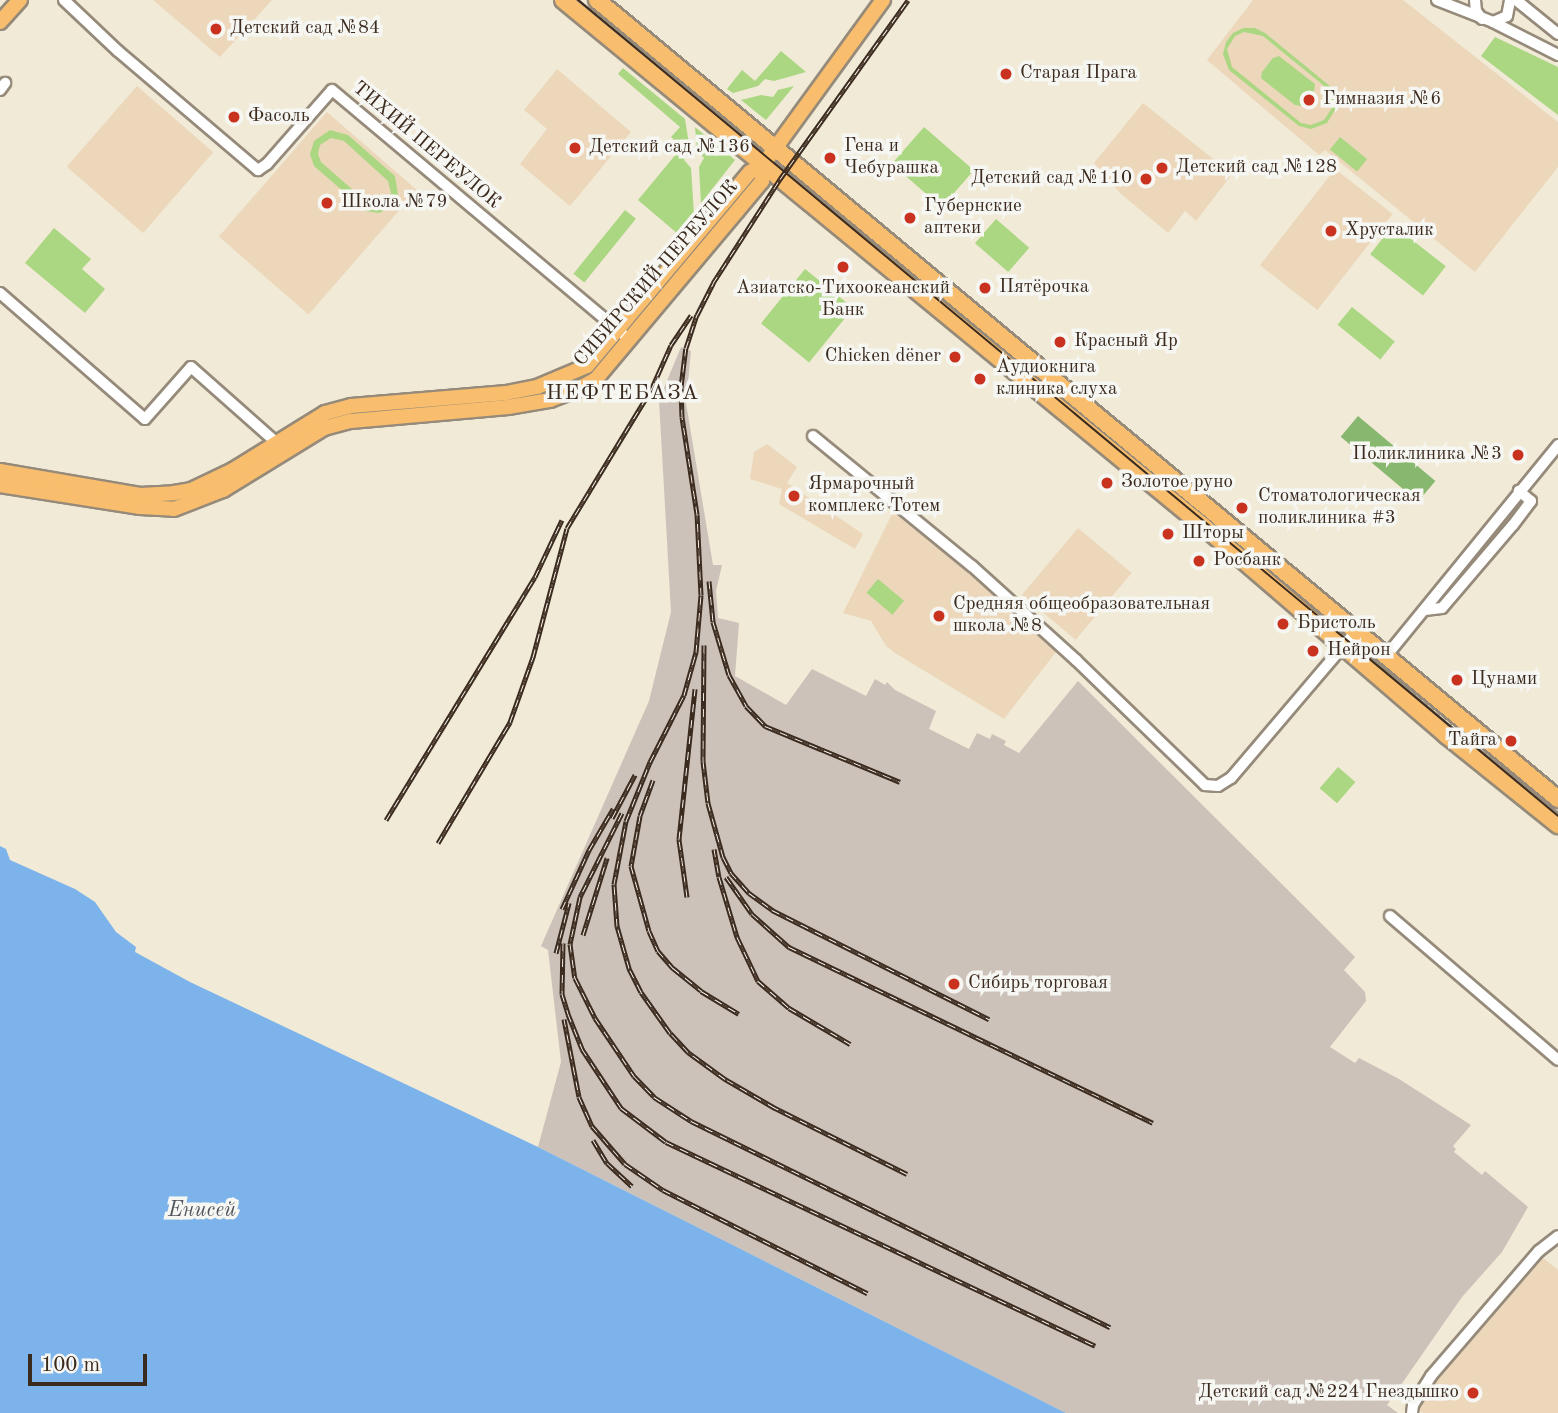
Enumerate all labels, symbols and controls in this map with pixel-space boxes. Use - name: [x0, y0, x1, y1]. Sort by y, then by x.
- place label: Детский сад №84: [230, 18, 380, 40]
- marker: Детский сад №84: [208, 21, 224, 37]
- place label: Старая Прага: [1020, 63, 1137, 85]
- marker: Старая Прага: [998, 66, 1014, 82]
- street label: ТИХИЙ ПЕРЕУЛОК: [347, 77, 505, 215]
- place label: Гимназия №6: [1323, 89, 1441, 111]
- marker: Гимназия №6: [1301, 92, 1317, 108]
- place label: Фасоль: [248, 106, 309, 128]
- marker: Фасоль: [226, 109, 242, 125]
- place label: Гена и Чебурашка: [844, 136, 939, 180]
- place label: Детский сад №136: [589, 137, 750, 159]
- marker: Детский сад №136: [567, 140, 583, 156]
- marker: Гена и Чебурашка: [822, 150, 838, 166]
- place label: Детский сад №128: [1176, 157, 1337, 179]
- marker: Детский сад №128: [1154, 160, 1170, 176]
- place label: Детский сад №110: [971, 168, 1132, 190]
- marker: Детский сад №110: [1138, 171, 1154, 187]
- street label: СИБИРСКИЙ ПЕРЕУЛОК: [570, 177, 744, 371]
- place label: Школа №79: [341, 192, 448, 214]
- marker: Школа №79: [319, 195, 335, 211]
- place label: Губернские аптеки: [924, 196, 1022, 240]
- marker: Губернские аптеки: [902, 210, 918, 226]
- place label: Хрусталик: [1345, 220, 1434, 242]
- marker: Хрусталик: [1323, 223, 1339, 239]
- marker: Азиатско-Тихоокеанский Банк: [835, 259, 851, 275]
- place label: Пятёрочка: [999, 277, 1089, 299]
- place label: Азиатско-Тихоокеанский Банк: [736, 278, 950, 322]
- marker: Пятёрочка: [977, 280, 993, 296]
- place label: Красный Яр: [1074, 331, 1178, 353]
- marker: Красный Яр: [1052, 334, 1068, 350]
- place label: Chicken dëner: [825, 346, 941, 368]
- marker: Chicken dëner: [947, 349, 963, 365]
- place label: Аудиокнига клиника слуха: [996, 357, 1117, 401]
- marker: Аудиокнига клиника слуха: [970, 369, 990, 389]
- district label: НЕФТЕБАЗА: [547, 381, 699, 407]
- place label: Поликлиника №3: [1352, 444, 1502, 466]
- marker: Поликлиника №3: [1508, 445, 1528, 465]
- place label: Золотое руно: [1121, 472, 1233, 494]
- place label: Ярмарочный комплекс Тотем: [808, 474, 940, 518]
- marker: Золотое руно: [1099, 475, 1115, 491]
- place label: Стоматологическая поликлиника #3: [1258, 486, 1421, 530]
- marker: Ярмарочный комплекс Тотем: [786, 488, 802, 504]
- marker: Стоматологическая поликлиника #3: [1232, 498, 1252, 518]
- place label: Шторы: [1182, 523, 1244, 545]
- marker: Шторы: [1160, 526, 1176, 542]
- place label: Росбанк: [1213, 550, 1281, 572]
- marker: Росбанк: [1191, 553, 1207, 569]
- place label: Средняя общеобразовательная школа №8: [953, 594, 1210, 638]
- marker: Средняя общеобразовательная школа №8: [931, 608, 947, 624]
- place label: Бристоль: [1297, 613, 1376, 635]
- marker: Бристоль: [1275, 616, 1291, 632]
- place label: Нейрон: [1327, 640, 1391, 662]
- marker: Нейрон: [1305, 643, 1321, 659]
- place label: Цунами: [1471, 669, 1537, 691]
- marker: Цунами: [1449, 672, 1465, 688]
- place label: Тайга: [1448, 730, 1497, 752]
- marker: Тайга: [1503, 733, 1519, 749]
- place label: Сибирь торговая: [968, 973, 1108, 995]
- marker: Сибирь торговая: [946, 976, 962, 992]
- water label: Енисей: [168, 1198, 236, 1224]
- scale bar: [32, 1340, 150, 1384]
- text: 100 m: [41, 1355, 100, 1376]
- place label: Детский сад №224 Гнездышко: [1199, 1382, 1459, 1404]
- marker: Детский сад №224 Гнездышко: [1465, 1385, 1481, 1401]

